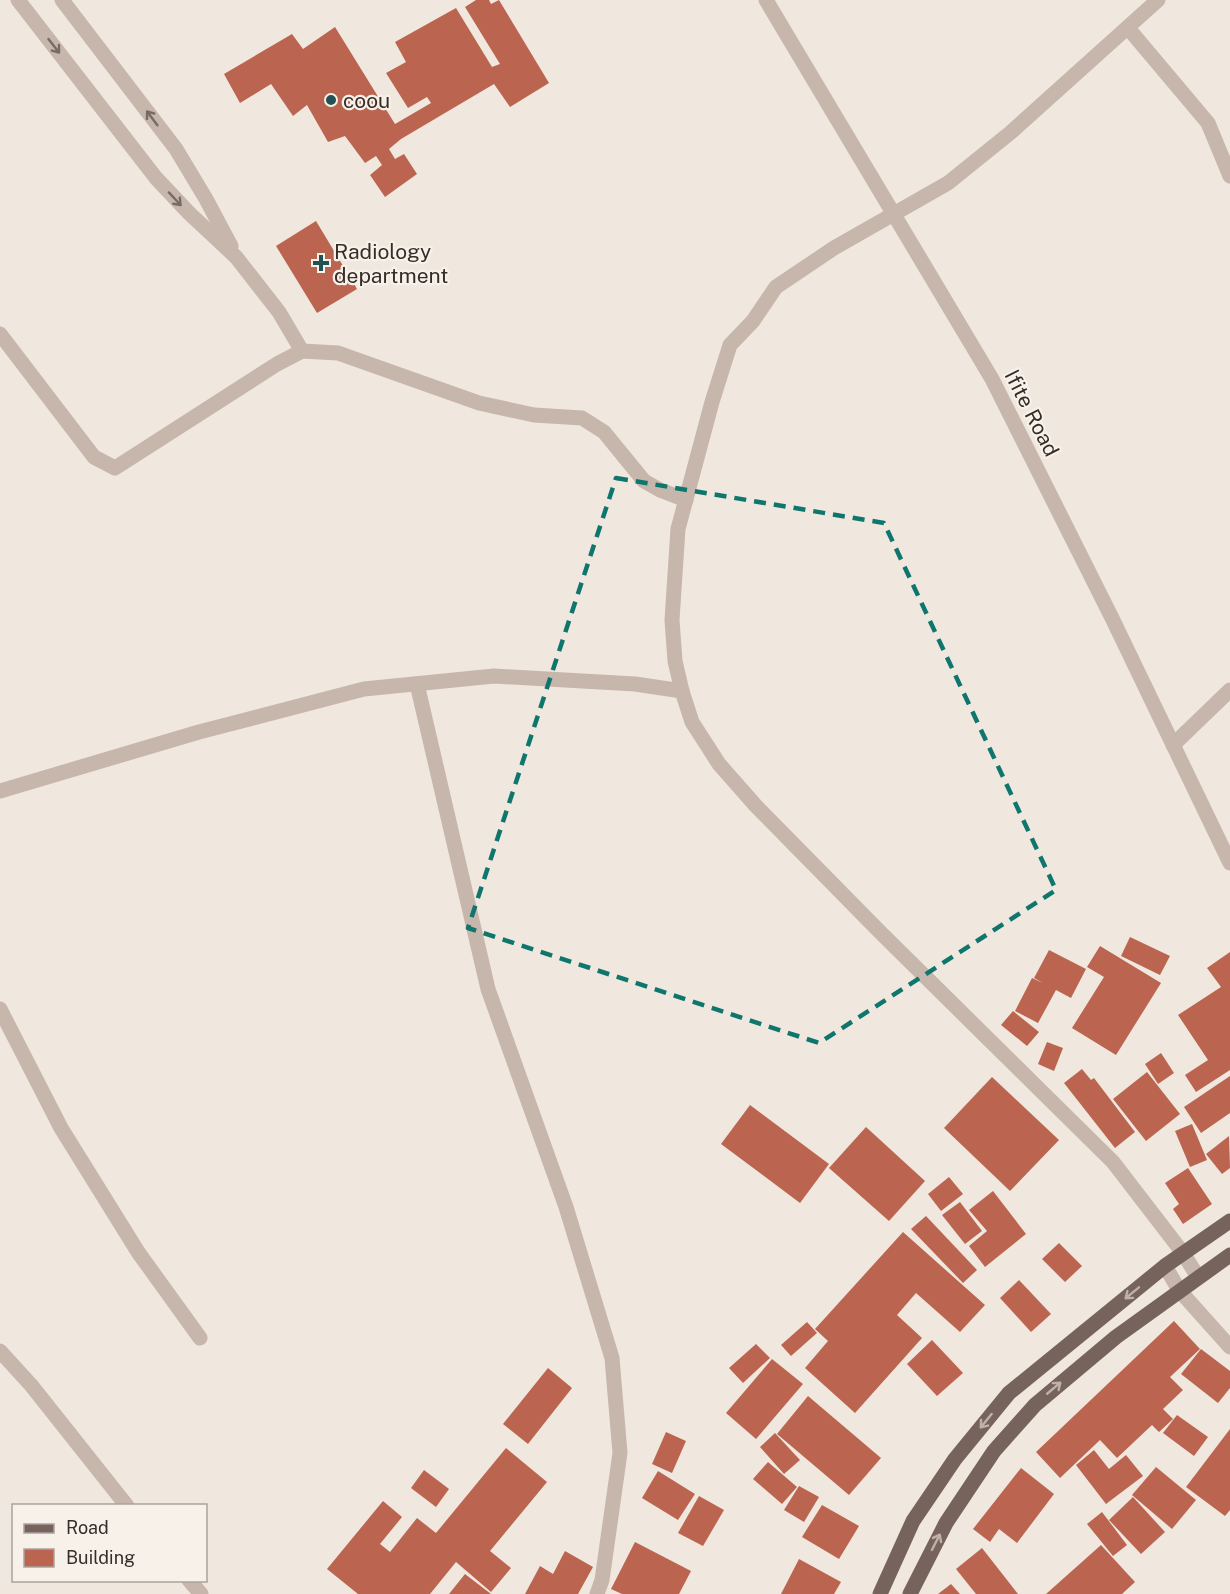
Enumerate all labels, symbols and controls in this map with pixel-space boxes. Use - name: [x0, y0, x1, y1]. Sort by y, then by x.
- one-way arrow: [48, 38, 60, 54]
- place label: coou: [343, 88, 390, 113]
- marker: coou: [324, 93, 338, 107]
- one-way arrow: [145, 110, 158, 126]
- one-way arrow: [168, 191, 183, 206]
- place label: Radiology department: [334, 239, 448, 288]
- marker: Radiology department: [312, 254, 330, 272]
- street label: Ifite Road: [1000, 366, 1064, 460]
- one-way arrow: [1125, 1286, 1140, 1300]
- one-way arrow: [1046, 1382, 1062, 1395]
- one-way arrow: [979, 1413, 993, 1428]
- legend: [12, 1504, 207, 1582]
- text: Road: [66, 1517, 109, 1538]
- one-way arrow: [930, 1534, 942, 1551]
- text: Building: [66, 1547, 135, 1568]

